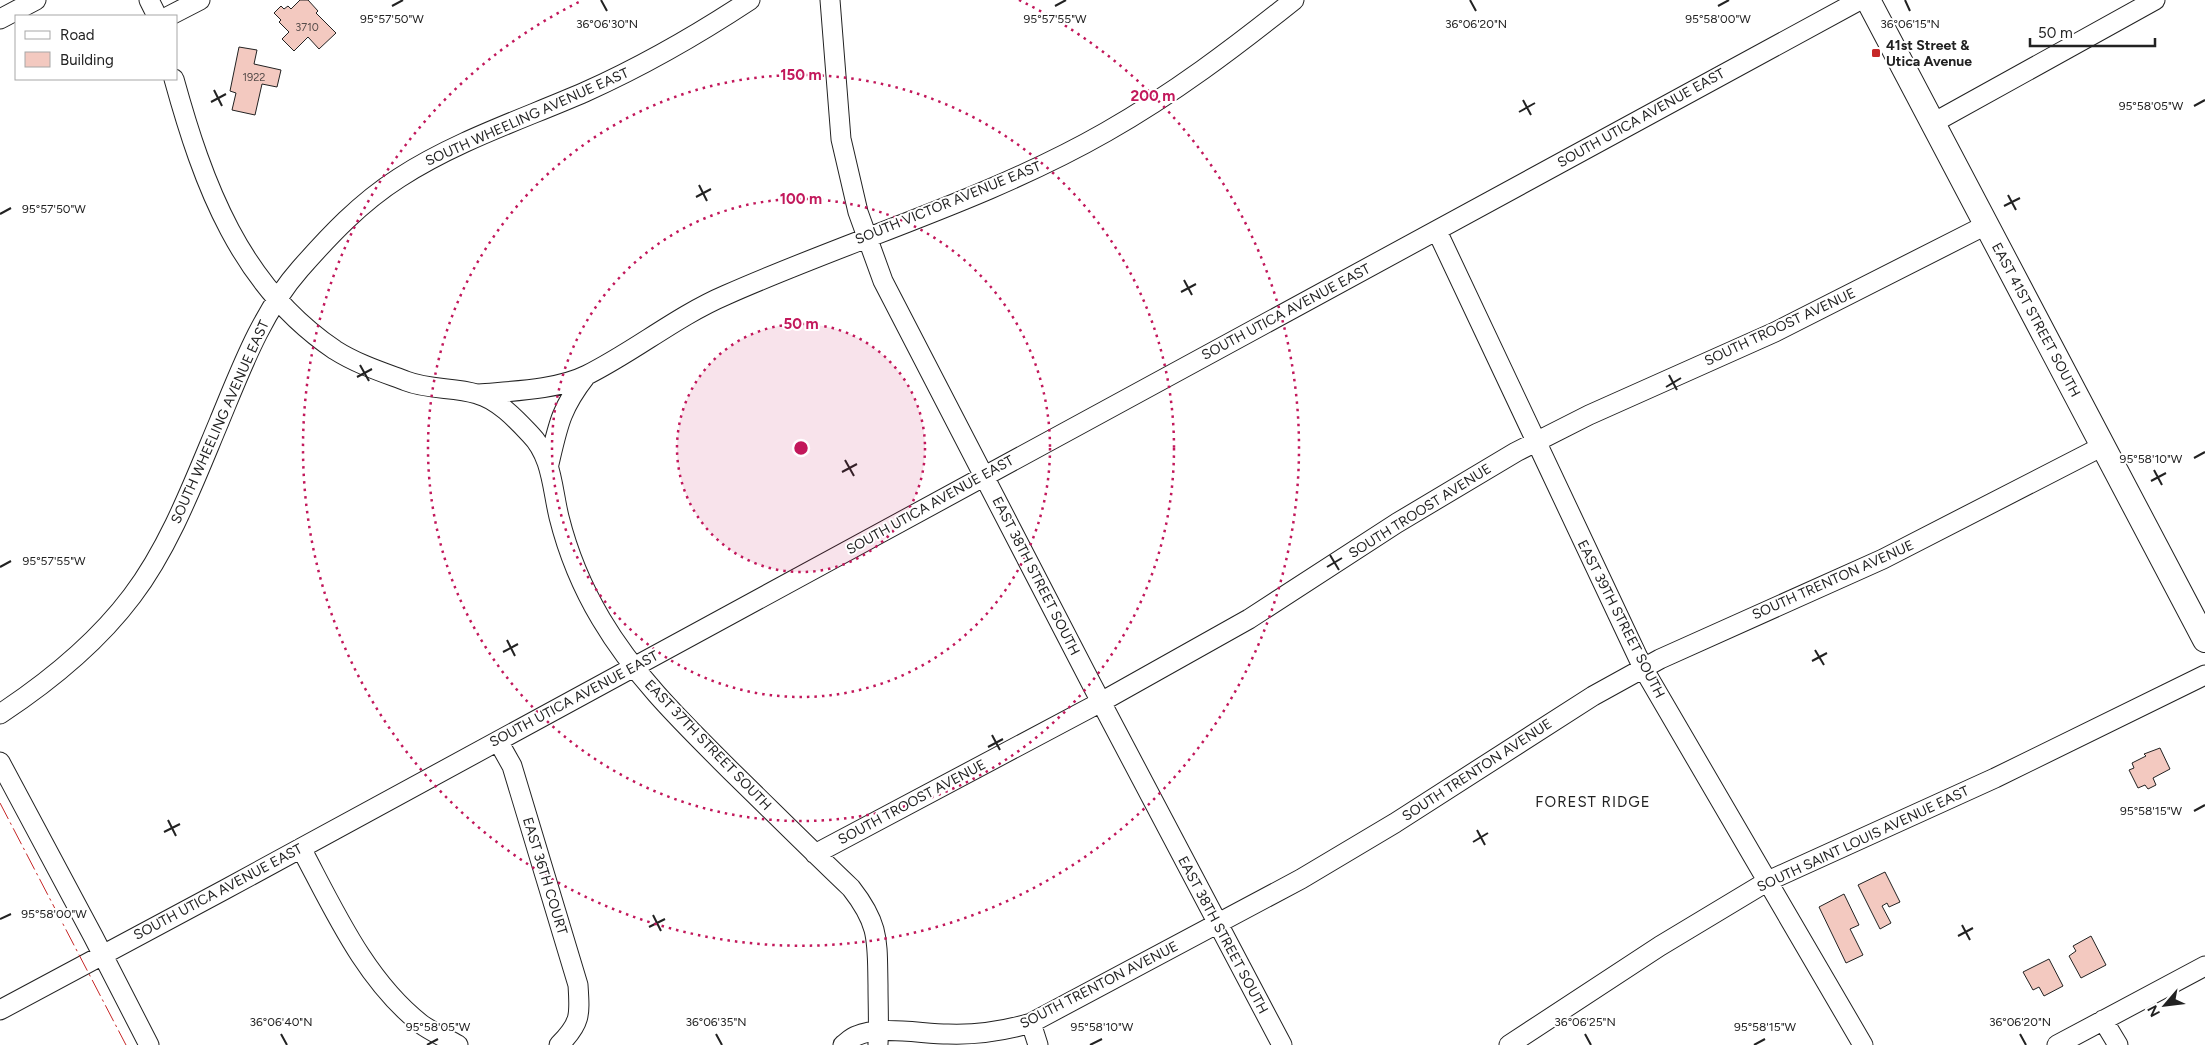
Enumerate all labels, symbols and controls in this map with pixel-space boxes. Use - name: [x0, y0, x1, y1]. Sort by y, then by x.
- text: 95°57'50"W: [360, 12, 424, 26]
- text: 95°57'55"W: [1023, 12, 1087, 26]
- text: 95°58'00"W: [1685, 12, 1751, 26]
- legend: [15, 15, 178, 80]
- scale bar: [2030, 15, 2155, 47]
- text: 36°06'30"N: [576, 17, 638, 31]
- text: 36°06'20"N: [1445, 17, 1507, 31]
- text: 36°06'15"N: [1880, 17, 1940, 31]
- house number: 3710: [295, 21, 319, 34]
- text: 50 m: [2038, 24, 2073, 42]
- text: Road: [60, 26, 95, 44]
- place label: 41st Street & Utica Avenue: [1886, 37, 1972, 70]
- marker: 41st Street & Utica Avenue: [1870, 47, 1882, 59]
- text: Building: [60, 51, 114, 69]
- street label: SOUTH WHEELING AVENUE EAST: [423, 64, 632, 170]
- street label: SOUTH UTICA AVENUE EAST: [1554, 65, 1728, 171]
- text: 150 m: [780, 66, 822, 84]
- house number: 1922: [242, 71, 266, 84]
- text: 200 m: [1131, 87, 1175, 105]
- text: 95°58'05"W: [2119, 99, 2184, 113]
- street label: SOUTH VICTOR AVENUE EAST: [853, 158, 1044, 248]
- text: 100 m: [780, 190, 822, 208]
- text: 95°57'50"W: [22, 202, 86, 216]
- street label: EAST 41ST STREET SOUTH: [1988, 240, 2084, 400]
- street label: SOUTH UTICA AVENUE EAST: [1199, 260, 1374, 364]
- street label: SOUTH TROOST AVENUE: [1702, 284, 1858, 370]
- text: 50 m: [783, 315, 819, 333]
- street label: SOUTH WHEELING AVENUE EAST: [167, 317, 273, 526]
- centre of rings: [792, 439, 810, 457]
- street label: SOUTH UTICA AVENUE EAST: [843, 452, 1017, 558]
- text: 95°58'10"W: [2120, 452, 2183, 466]
- street label: SOUTH TROOST AVENUE: [1346, 460, 1494, 562]
- street label: EAST 38TH STREET SOUTH: [989, 494, 1083, 658]
- street label: EAST 39TH STREET SOUTH: [1574, 537, 1668, 701]
- street label: SOUTH TRENTON AVENUE: [1749, 537, 1917, 623]
- text: 95°57'55"W: [22, 554, 86, 568]
- street label: SOUTH UTICA AVENUE EAST: [487, 647, 662, 751]
- street label: EAST 37TH STREET SOUTH: [641, 676, 775, 814]
- street label: SOUTH TRENTON AVENUE: [1399, 715, 1555, 825]
- street label: SOUTH TROOST AVENUE: [835, 756, 989, 848]
- street label: SOUTH SAINT LOUIS AVENUE EAST: [1754, 782, 1972, 896]
- district label: FOREST RIDGE: [1535, 793, 1651, 811]
- text: 95°58'15"W: [2120, 804, 2182, 818]
- street label: EAST 36TH COURT: [519, 815, 571, 937]
- street label: SOUTH UTICA AVENUE EAST: [131, 840, 306, 944]
- street label: EAST 38TH STREET SOUTH: [1174, 853, 1272, 1017]
- text: 95°58'00"W: [21, 907, 87, 921]
- street label: SOUTH TRENTON AVENUE: [1017, 938, 1181, 1032]
- north arrow: [2140, 980, 2190, 1030]
- text: N: [2144, 1002, 2164, 1020]
- text: 36°06'40"N: [250, 1015, 312, 1029]
- text: 36°06'35"N: [685, 1015, 747, 1029]
- text: 36°06'25"N: [1554, 1015, 1616, 1029]
- text: 36°06'20"N: [1989, 1015, 2051, 1029]
- text: 95°58'05"W: [406, 1020, 471, 1034]
- text: 95°58'10"W: [1071, 1020, 1134, 1034]
- text: 95°58'15"W: [1734, 1020, 1796, 1034]

